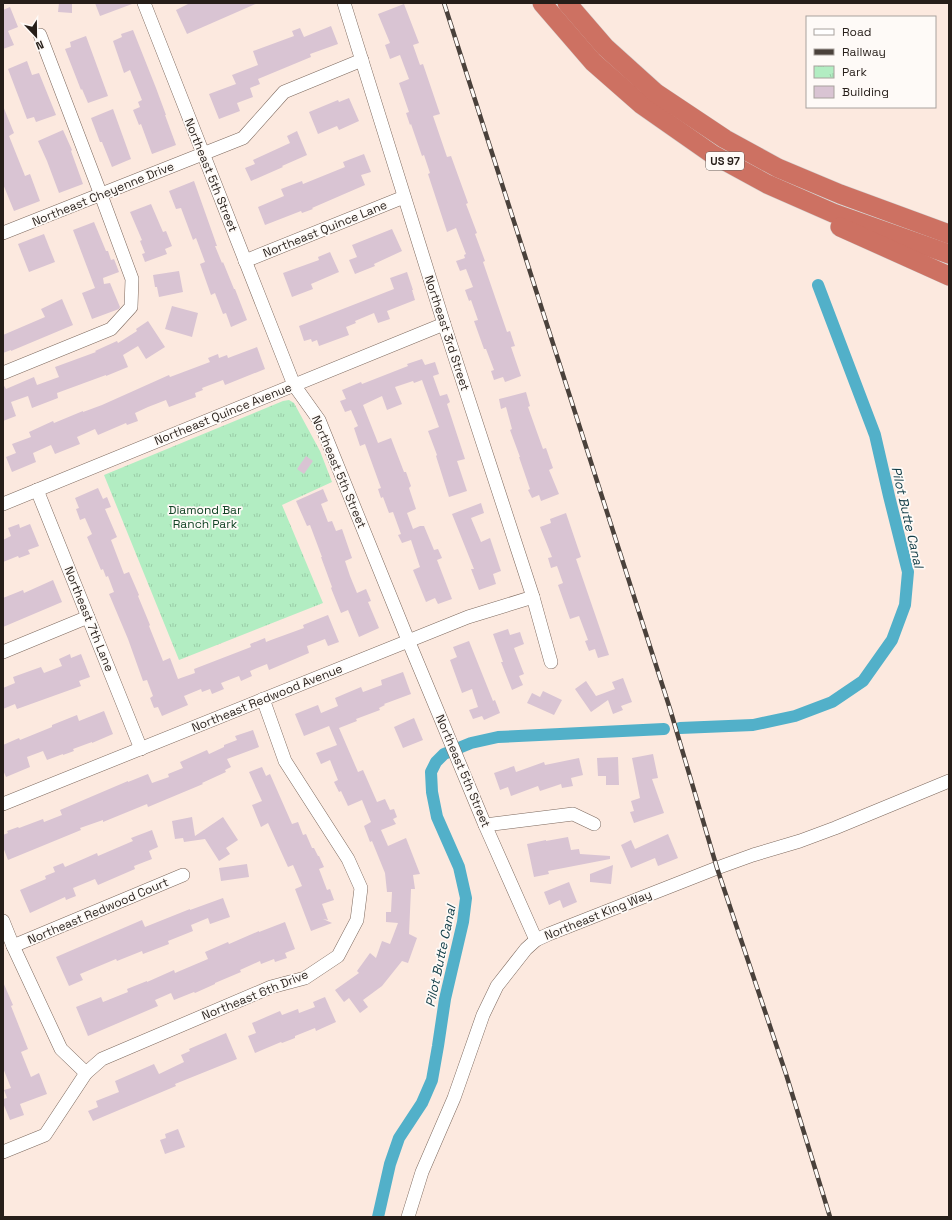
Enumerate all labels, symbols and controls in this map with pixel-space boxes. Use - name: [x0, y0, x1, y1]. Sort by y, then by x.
- north arrow: [16, 16, 56, 56]
- legend: [806, 16, 936, 108]
- text: Road: [842, 24, 871, 40]
- text: N: [34, 37, 46, 53]
- text: Railway: [842, 44, 886, 60]
- text: Park: [842, 64, 867, 80]
- text: Building: [842, 84, 889, 100]
- street label: Northeast 5th Street: [181, 116, 241, 234]
- road number: US 97: [706, 152, 744, 170]
- street label: Northeast Cheyenne Drive: [30, 158, 176, 230]
- street label: Northeast Quince Lane: [261, 197, 389, 261]
- street label: Northeast 3rd Street: [421, 273, 473, 393]
- street label: Northeast Quince Avenue: [152, 379, 294, 449]
- street label: Northeast 5th Street: [308, 413, 370, 531]
- water label: Pilot Butte Canal: [888, 465, 928, 571]
- park label: Diamond Bar Ranch Park: [168, 502, 242, 532]
- street label: Northeast 7th Lane: [61, 564, 117, 674]
- street label: Northeast Redwood Avenue: [189, 660, 345, 736]
- street label: Northeast 5th Street: [432, 712, 494, 830]
- street label: Northeast Redwood Court: [25, 874, 171, 948]
- street label: Northeast King Way: [542, 886, 654, 944]
- water label: Pilot Butte Canal: [421, 902, 460, 1008]
- street label: Northeast 6th Drive: [199, 966, 311, 1024]

